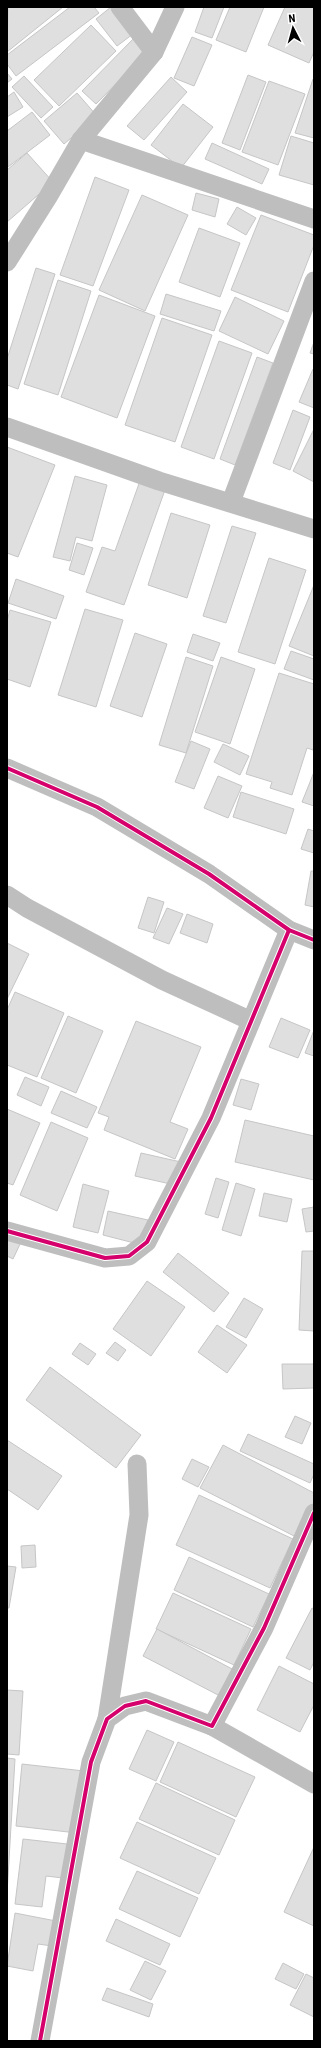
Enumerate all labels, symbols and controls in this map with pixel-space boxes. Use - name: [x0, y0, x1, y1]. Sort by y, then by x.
- north arrow: [273, 8, 313, 48]
- text: N: [288, 12, 296, 25]

